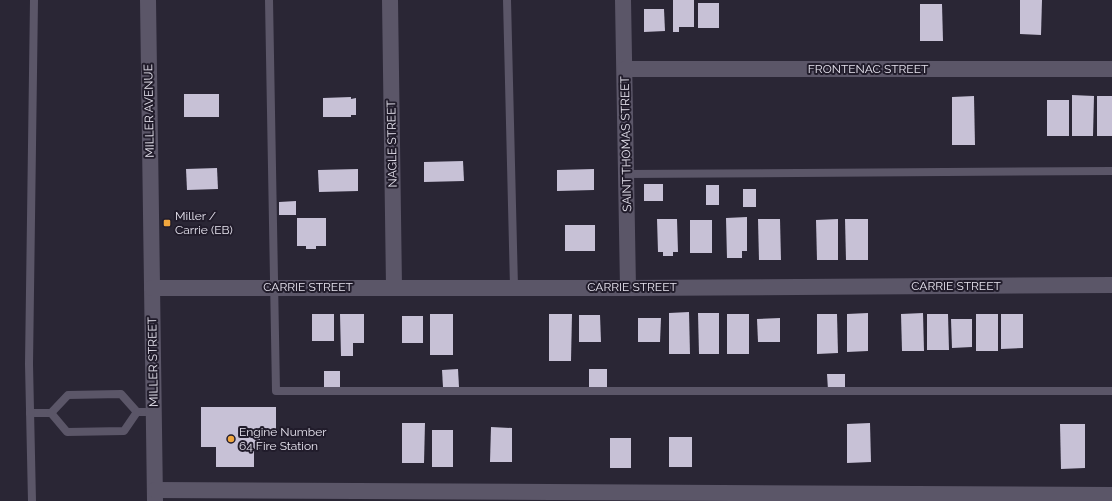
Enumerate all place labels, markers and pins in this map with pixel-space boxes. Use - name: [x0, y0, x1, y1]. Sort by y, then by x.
- place label: Miller / Carrie (EB): [175, 209, 233, 237]
- marker: Miller / Carrie (EB): [162, 218, 172, 228]
- place label: Engine Number 64 Fire Station: [239, 425, 327, 453]
- marker: Engine Number 64 Fire Station: [226, 434, 236, 444]

